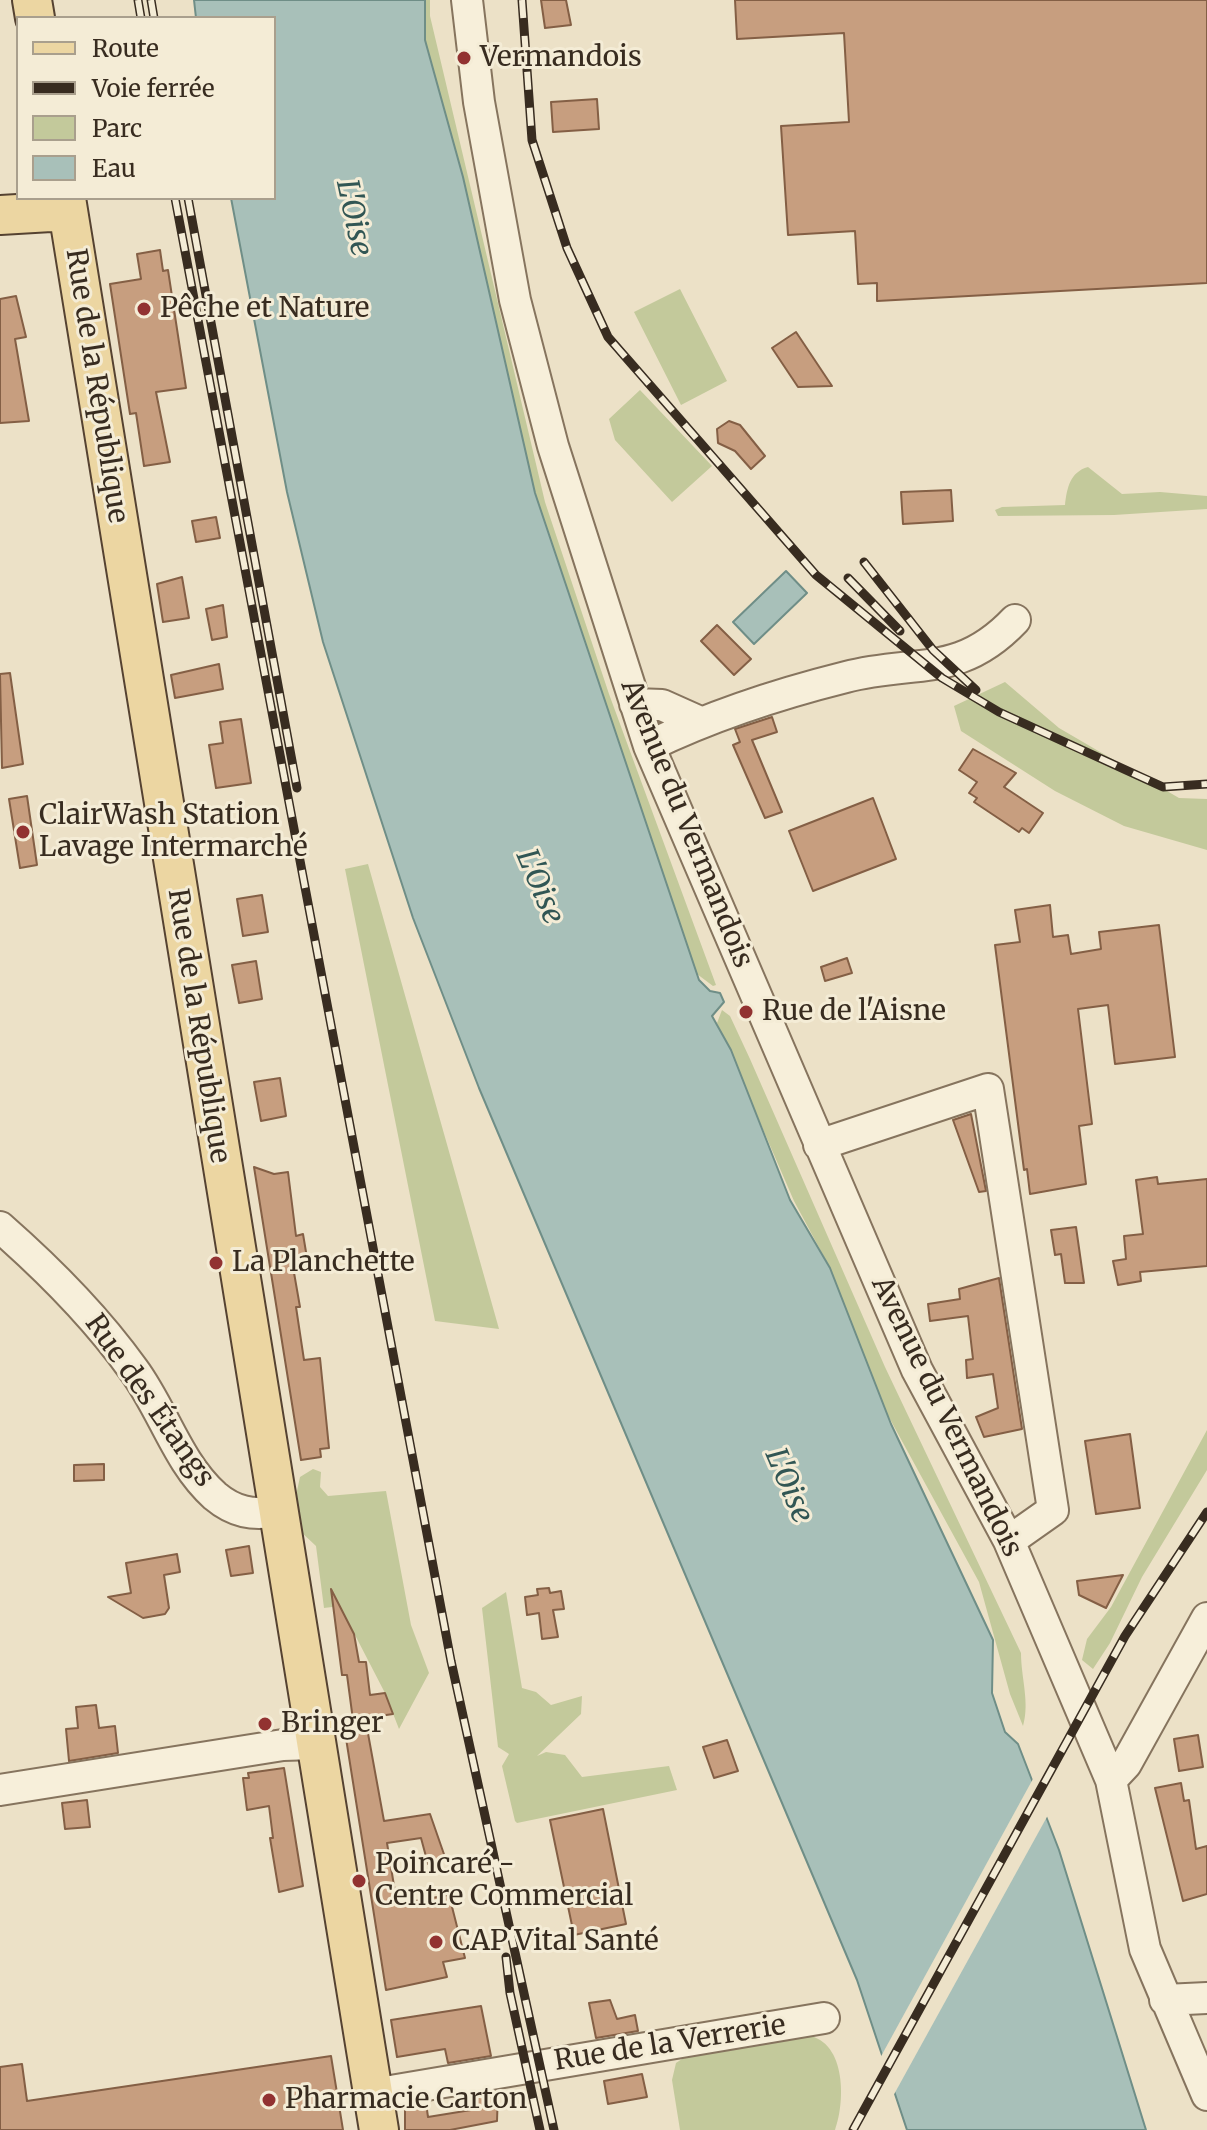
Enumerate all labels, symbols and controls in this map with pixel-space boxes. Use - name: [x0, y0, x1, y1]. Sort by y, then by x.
- legend: [16, 16, 276, 200]
- text: Route: [92, 33, 159, 64]
- place label: Vermandois: [480, 41, 642, 75]
- marker: Vermandois: [455, 49, 473, 67]
- text: Voie ferrée: [92, 73, 214, 104]
- text: Parc: [92, 113, 142, 144]
- text: Eau: [92, 153, 136, 184]
- water label: L'Oise: [327, 176, 379, 260]
- street label: Rue de la République: [58, 246, 134, 526]
- place label: Pêche et Nature: [160, 292, 369, 326]
- marker: Pêche et Nature: [135, 300, 153, 318]
- street label: Avenue du Vermandois: [613, 675, 759, 973]
- place label: ClairWash Station Lavage Intermarché: [39, 799, 308, 865]
- marker: ClairWash Station Lavage Intermarché: [14, 823, 32, 841]
- water label: L'Oise: [507, 844, 571, 930]
- street label: Rue de la République: [160, 886, 236, 1166]
- place label: Rue de l'Aisne: [762, 995, 946, 1029]
- marker: Rue de l'Aisne: [737, 1003, 755, 1021]
- place label: La Planchette: [232, 1246, 415, 1280]
- marker: La Planchette: [207, 1254, 225, 1272]
- street label: Avenue du Vermandois: [863, 1271, 1029, 1563]
- street label: Rue des Étangs: [77, 1308, 221, 1494]
- water label: L'Oise: [756, 1443, 820, 1529]
- place label: Bringer: [281, 1707, 383, 1741]
- marker: Bringer: [256, 1715, 274, 1733]
- place label: Poincaré - Centre Commercial: [375, 1848, 633, 1914]
- marker: Poincaré - Centre Commercial: [350, 1872, 368, 1890]
- place label: CAP Vital Santé: [452, 1925, 659, 1959]
- marker: CAP Vital Santé: [427, 1933, 445, 1951]
- street label: Rue de la Verrerie: [552, 2009, 788, 2079]
- place label: Pharmacie Carton: [285, 2083, 527, 2117]
- marker: Pharmacie Carton: [260, 2091, 278, 2109]

